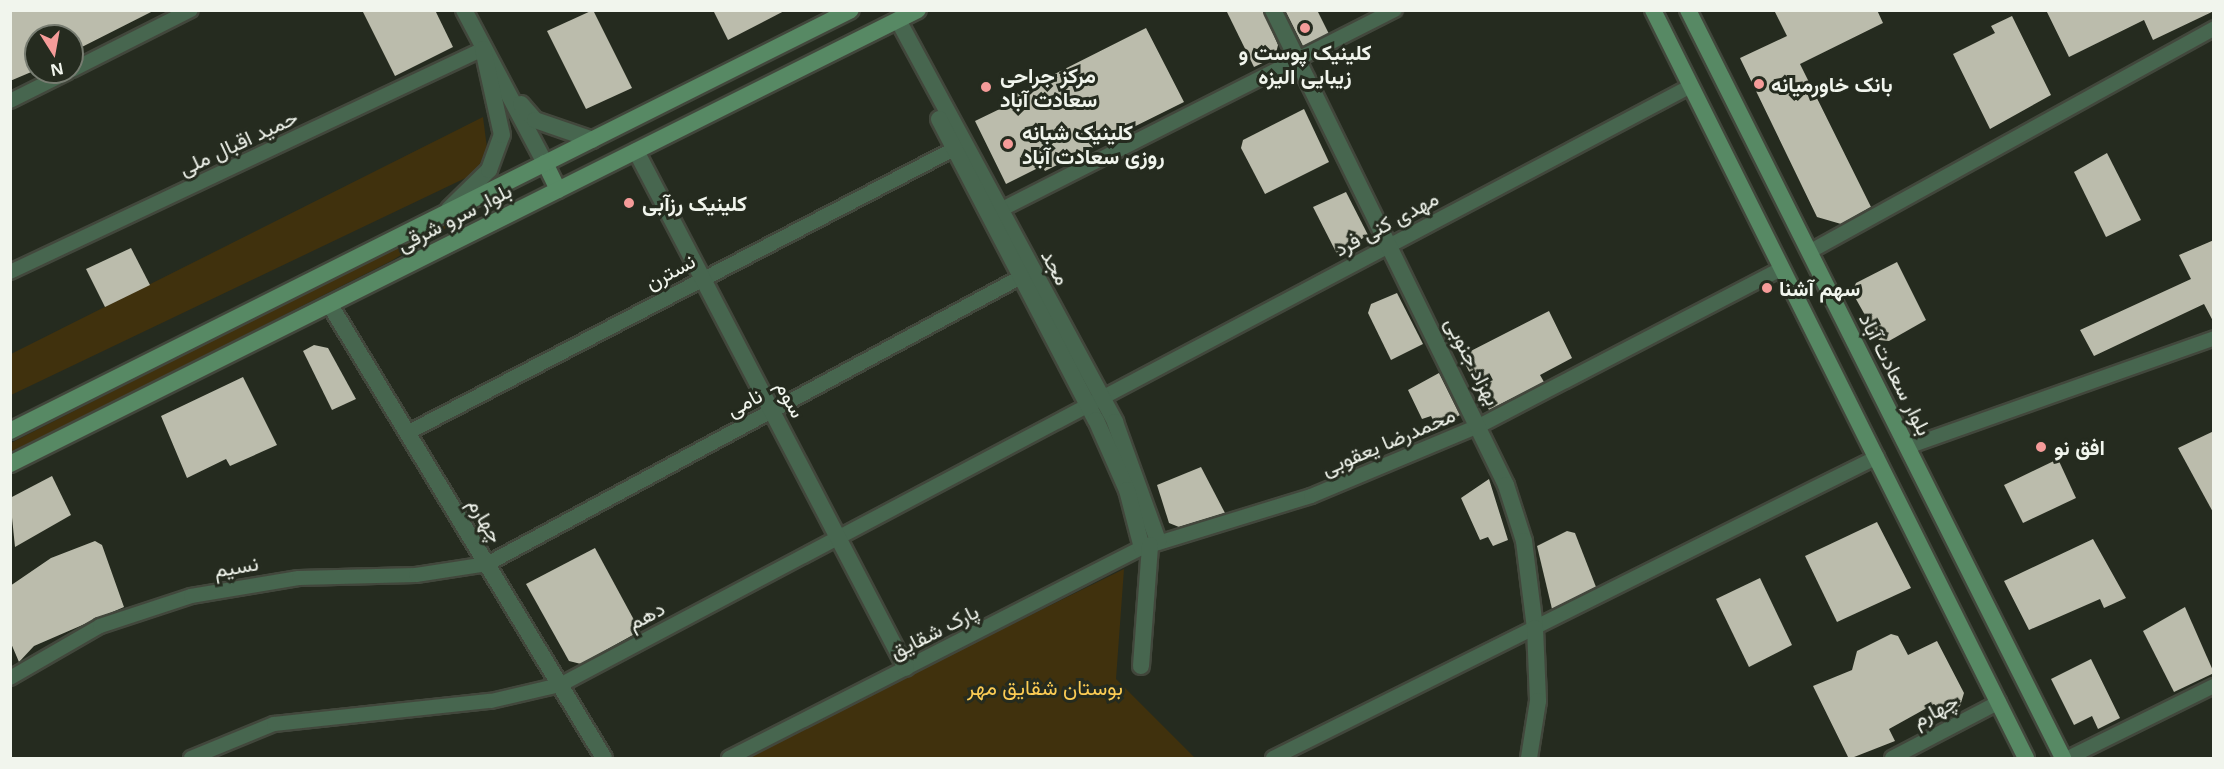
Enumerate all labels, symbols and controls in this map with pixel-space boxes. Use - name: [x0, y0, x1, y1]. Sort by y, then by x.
- marker: کلینیک پوست و زیبایی الیزه: [1296, 19, 1314, 37]
- north arrow: [24, 24, 84, 84]
- place label: کلینیک پوست و زیبایی الیزه: [1238, 39, 1372, 89]
- text: N: [49, 58, 66, 82]
- place label: مرکز جراحی سعادت آباد: [1000, 62, 1097, 112]
- place label: بانک خاورمیانه: [1771, 71, 1893, 97]
- marker: بانک خاورمیانه: [1752, 77, 1766, 91]
- marker: مرکز جراحی سعادت آباد: [977, 78, 995, 96]
- street label: حمید اقبال ملی: [175, 104, 301, 180]
- place label: کلینیک شبانه روزی سعادت آباد: [1022, 119, 1165, 169]
- marker: کلینیک شبانه روزی سعادت آباد: [999, 135, 1017, 153]
- street label: بلوار سرو شرقی: [392, 177, 516, 257]
- street label: مهدی کنی فرد: [1329, 185, 1443, 261]
- place label: کلینیک رزآبی: [642, 190, 747, 216]
- marker: کلینیک رزآبی: [620, 194, 638, 212]
- street label: مجد: [1036, 245, 1076, 289]
- street label: نسترن: [641, 247, 699, 295]
- place label: سهم آشنا: [1779, 275, 1860, 301]
- marker: سهم آشنا: [1760, 281, 1774, 295]
- street label: بلوار سعادت آباد: [1854, 308, 1938, 440]
- street label: بهزاد جنوبی: [1440, 313, 1506, 409]
- street label: سوم: [771, 376, 811, 422]
- street label: نامی: [722, 382, 766, 422]
- street label: محمدرضا یعقوبی: [1317, 401, 1459, 481]
- place label: افق نو: [2054, 434, 2105, 460]
- marker: افق نو: [2032, 438, 2050, 456]
- street label: چهارم: [463, 493, 509, 547]
- street label: نسیم: [212, 550, 260, 582]
- street label: دهم: [623, 595, 669, 635]
- street label: پارک شقایق: [885, 598, 983, 664]
- park label: بوستان شقایق مهر: [967, 674, 1123, 700]
- street label: چهارم: [1908, 688, 1962, 732]

